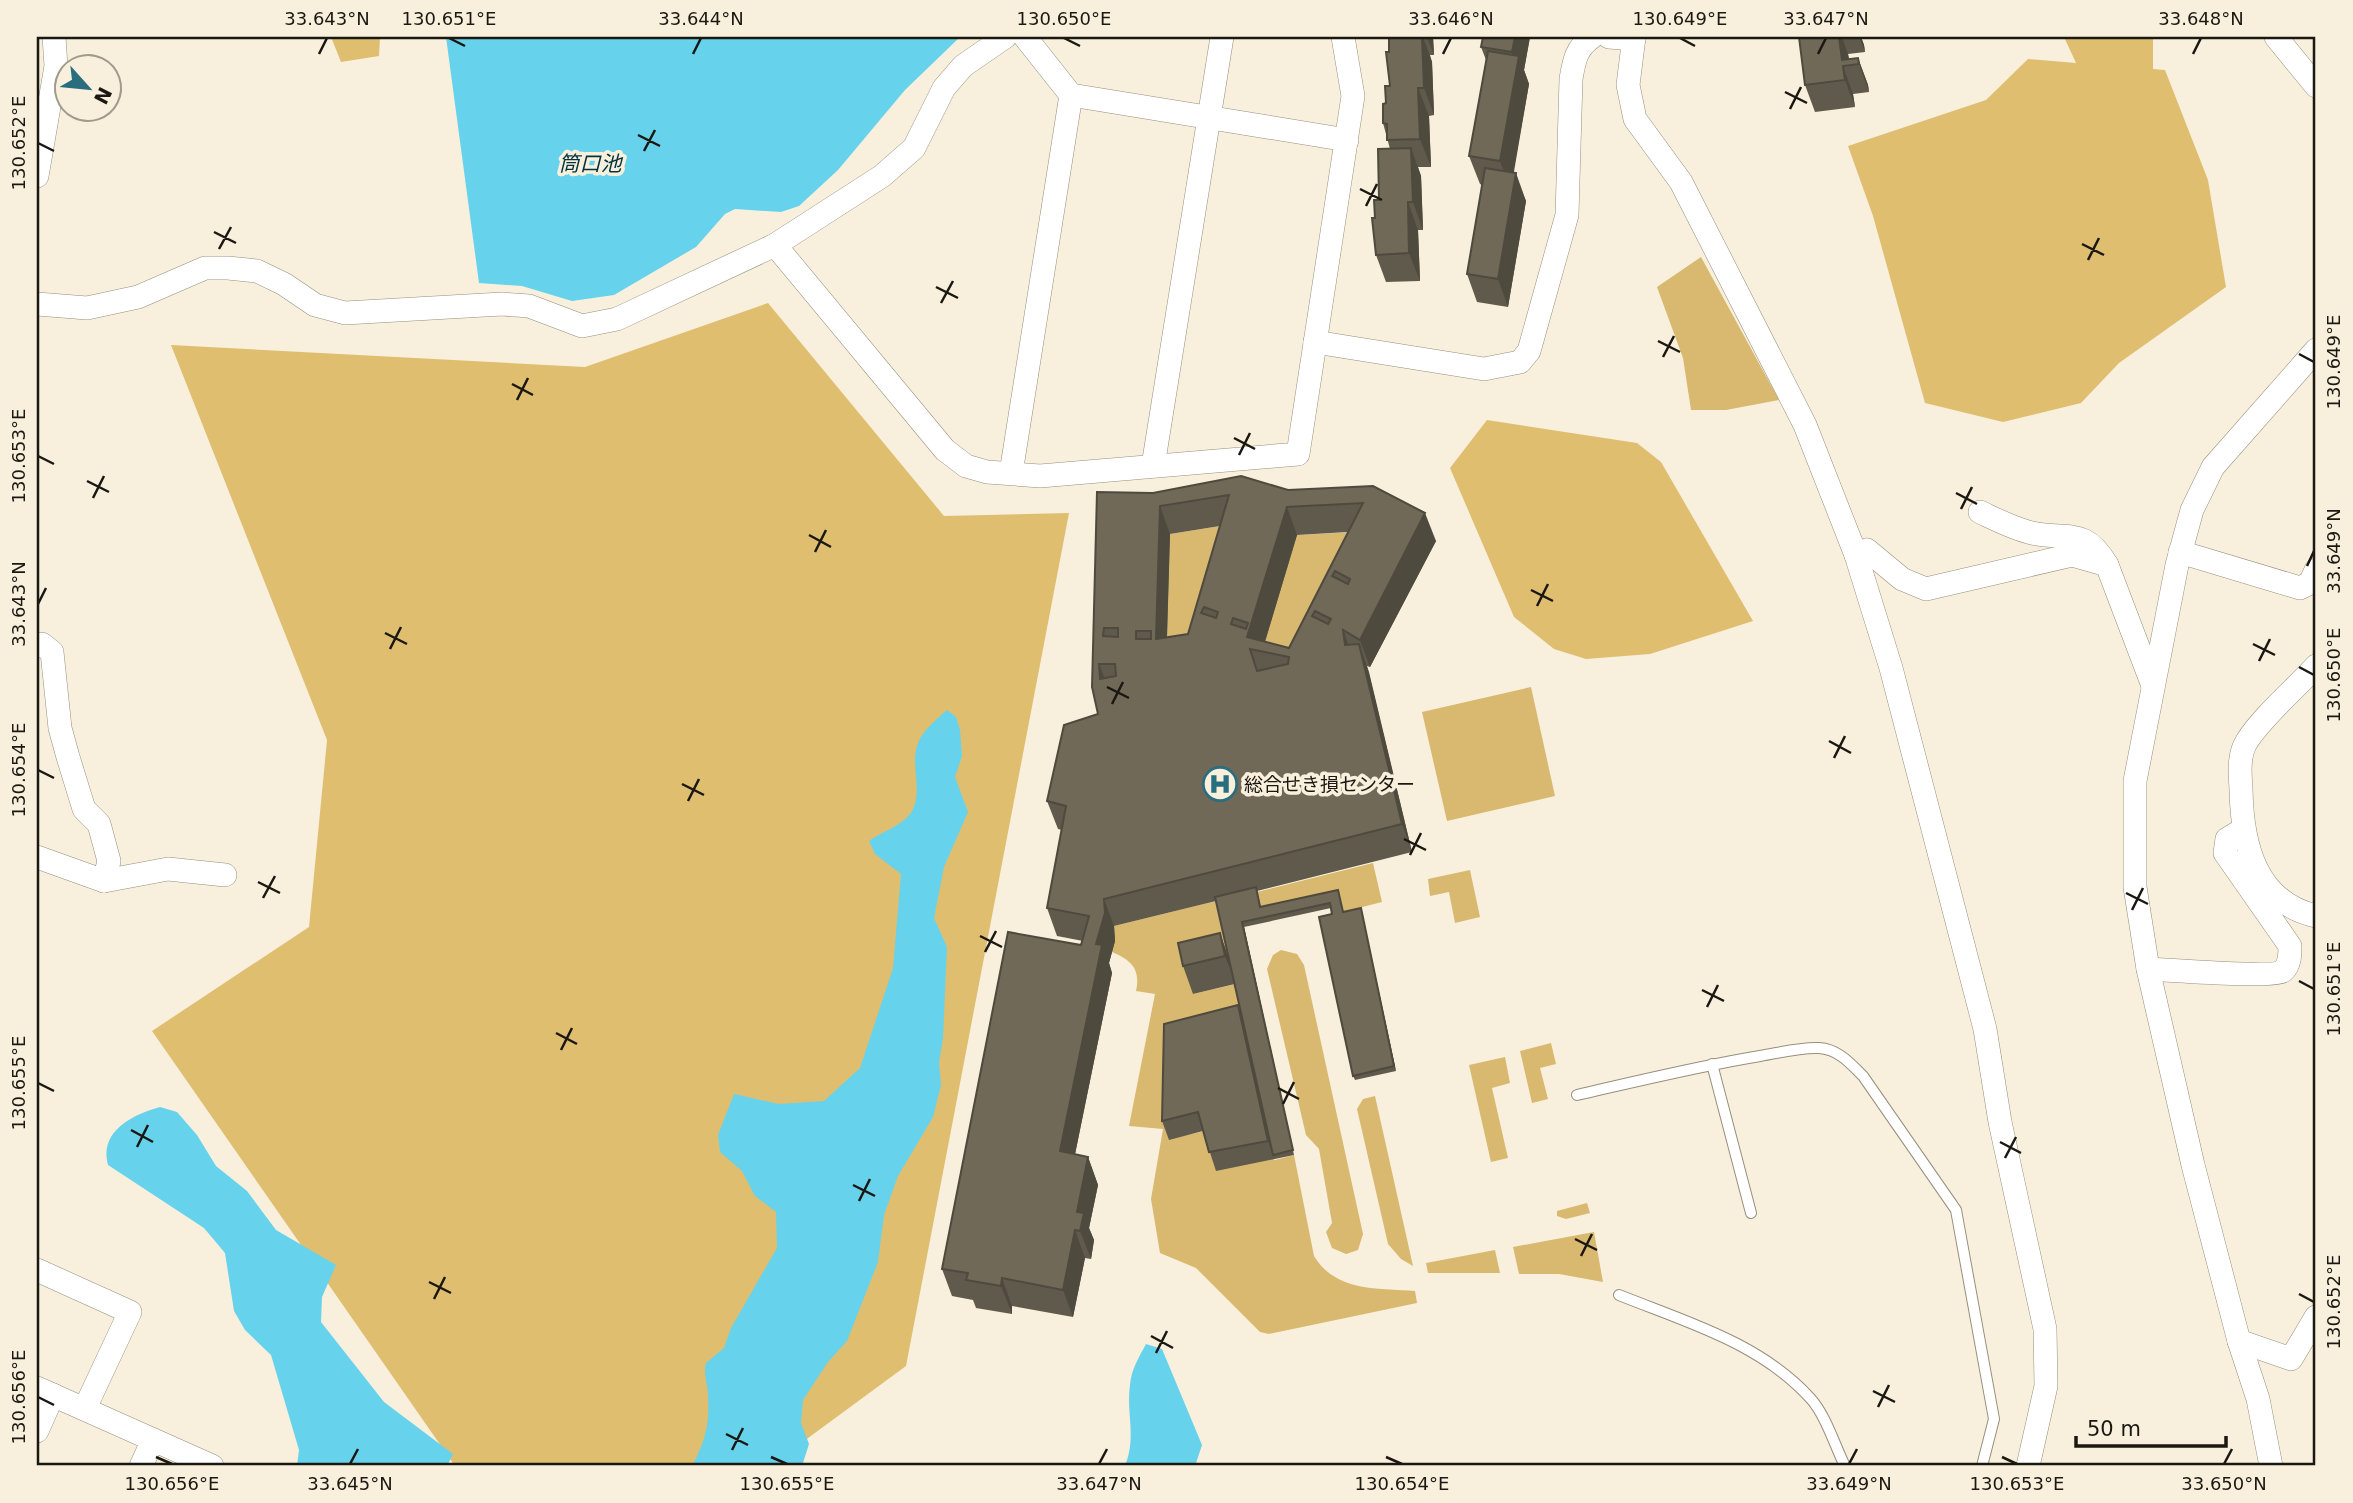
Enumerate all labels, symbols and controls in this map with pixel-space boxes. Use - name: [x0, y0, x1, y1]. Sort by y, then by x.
- text: 33.643°N: [284, 8, 370, 29]
- text: 130.651°E: [402, 8, 496, 29]
- text: 33.644°N: [658, 8, 744, 29]
- text: 130.650°E: [1017, 8, 1111, 29]
- text: 33.646°N: [1408, 8, 1494, 29]
- text: 130.649°E: [1633, 8, 1727, 29]
- text: 33.647°N: [1783, 8, 1869, 29]
- text: 33.648°N: [2158, 8, 2244, 29]
- north arrow: [52, 52, 122, 122]
- text: N: [90, 84, 117, 108]
- text: 130.652°E: [8, 96, 29, 190]
- water label: 筒口池: [559, 152, 623, 176]
- text: 130.649°E: [2323, 315, 2344, 409]
- text: 130.653°E: [8, 409, 29, 503]
- text: 33.649°N: [2323, 508, 2344, 594]
- text: 33.643°N: [8, 561, 29, 647]
- text: 130.650°E: [2323, 628, 2344, 722]
- text: 130.654°E: [8, 723, 29, 817]
- hospital icon: 総合せき損センター: [1201, 765, 1239, 803]
- place label: 総合せき損センター: [1244, 773, 1415, 795]
- text: 130.651°E: [2323, 942, 2344, 1036]
- text: 130.655°E: [8, 1036, 29, 1130]
- text: 130.652°E: [2323, 1255, 2344, 1349]
- text: 130.656°E: [8, 1350, 29, 1444]
- scale bar: [2076, 1405, 2227, 1449]
- text: 50 m: [2087, 1417, 2141, 1441]
- text: 130.656°E: [125, 1473, 219, 1494]
- text: 33.645°N: [307, 1473, 393, 1494]
- text: 130.655°E: [740, 1473, 834, 1494]
- text: 33.647°N: [1056, 1473, 1142, 1494]
- text: 130.654°E: [1355, 1473, 1449, 1494]
- text: 33.649°N: [1806, 1473, 1892, 1494]
- text: 130.653°E: [1970, 1473, 2064, 1494]
- text: 33.650°N: [2181, 1473, 2267, 1494]

